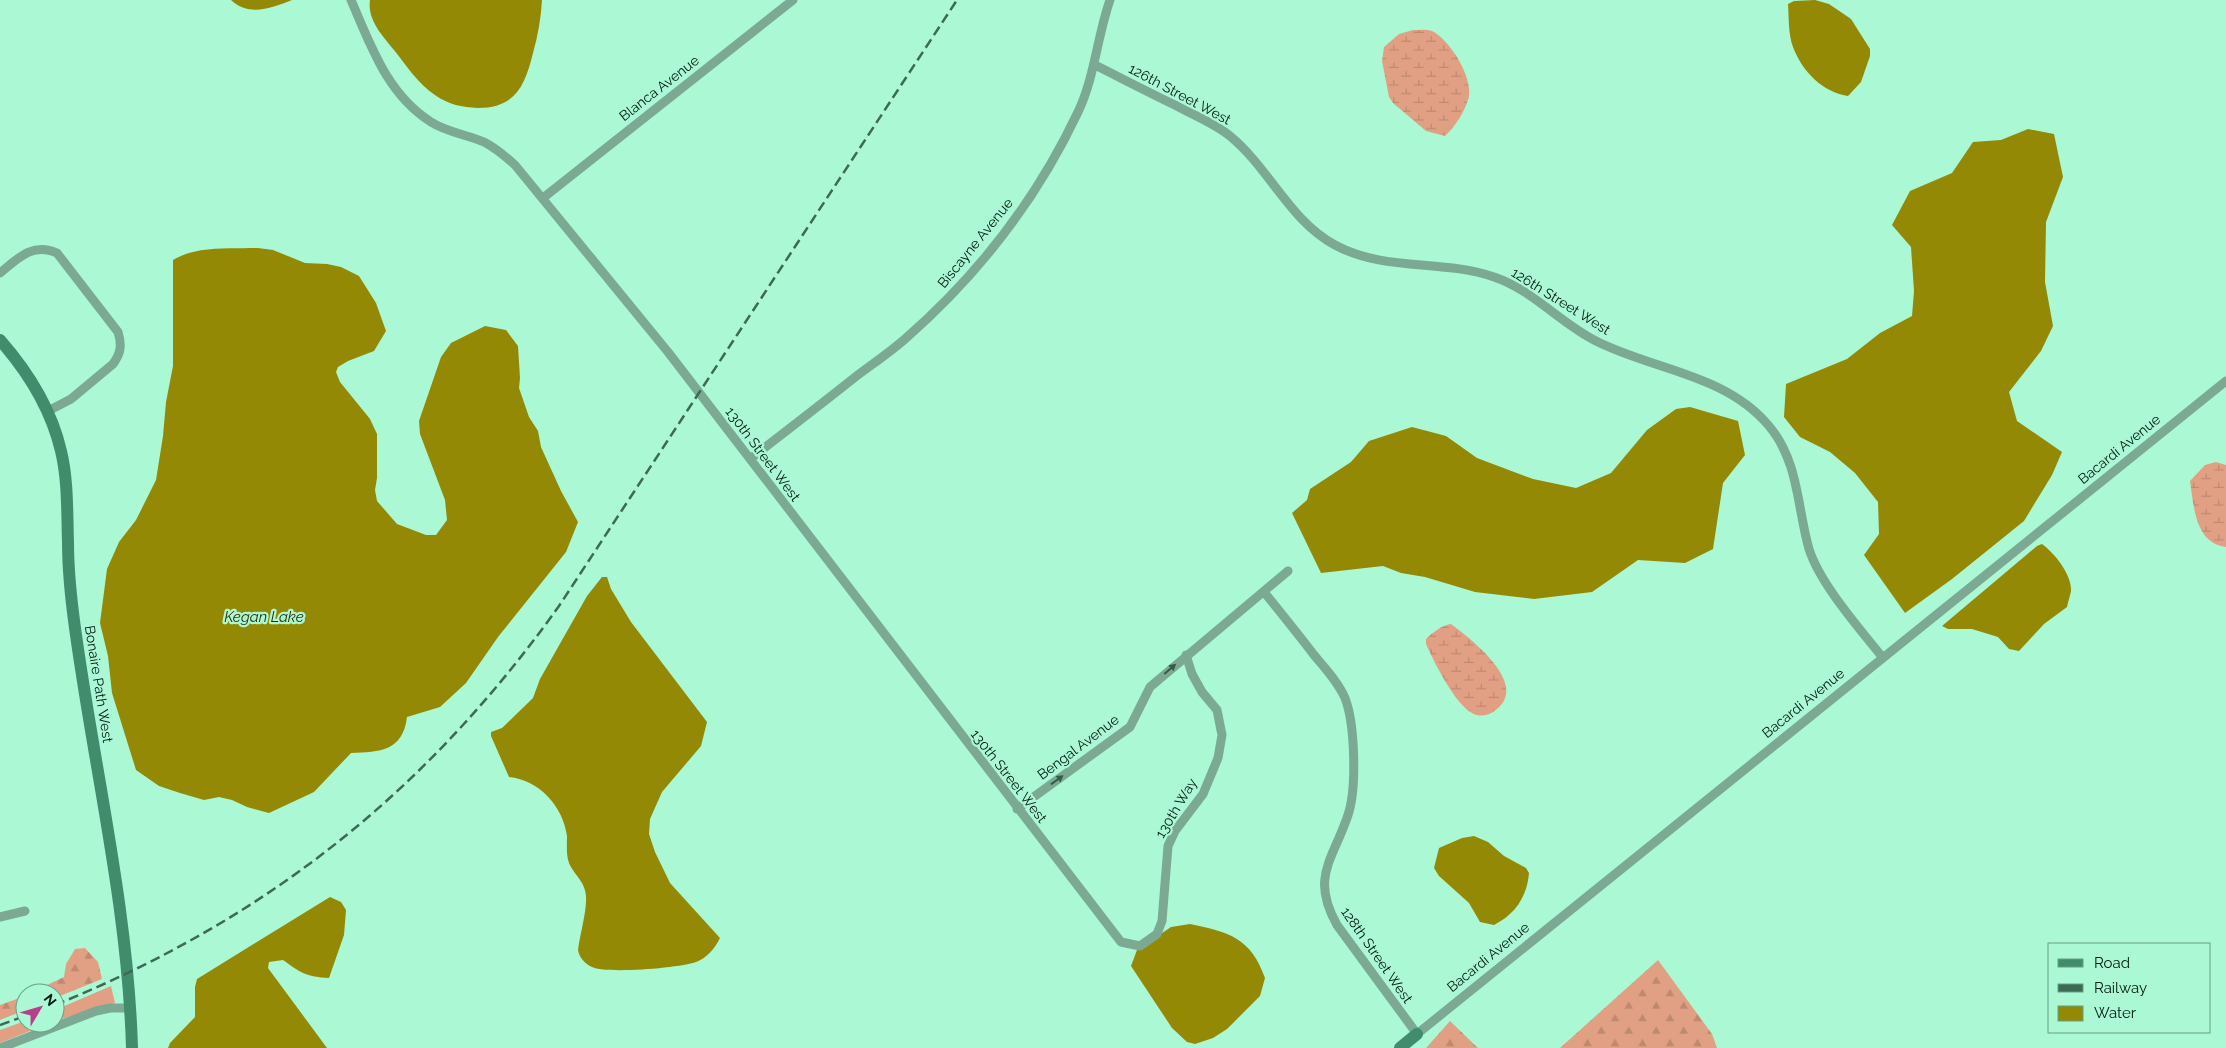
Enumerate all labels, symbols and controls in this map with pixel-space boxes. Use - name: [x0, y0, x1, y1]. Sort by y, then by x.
- street label: Blanca Avenue: [616, 52, 702, 124]
- street label: 126th Street West: [1126, 60, 1234, 128]
- street label: Biscayne Avenue: [934, 195, 1016, 291]
- street label: 126th Street West: [1509, 264, 1614, 338]
- street label: 130th Street West: [722, 404, 804, 504]
- street label: Bacardi Avenue: [2075, 411, 2163, 487]
- water label: Kegan Lake: [224, 608, 304, 626]
- street label: Bonaire Path West: [82, 624, 116, 744]
- one-way arrow: [1164, 663, 1176, 675]
- street label: Bacardi Avenue: [1759, 665, 1847, 741]
- street label: Bengal Avenue: [1034, 711, 1122, 783]
- street label: 130th Street West: [968, 726, 1051, 826]
- one-way arrow: [1050, 775, 1064, 785]
- street label: 130th Way: [1152, 775, 1200, 841]
- street label: 128th Street West: [1338, 904, 1416, 1006]
- street label: Bacardi Avenue: [1444, 919, 1532, 995]
- legend: [2048, 943, 2211, 1033]
- text: Road: [2094, 954, 2130, 972]
- text: Railway: [2094, 979, 2147, 997]
- north arrow: [15, 983, 65, 1033]
- text: N: [41, 991, 60, 1009]
- text: Water: [2094, 1004, 2137, 1022]

